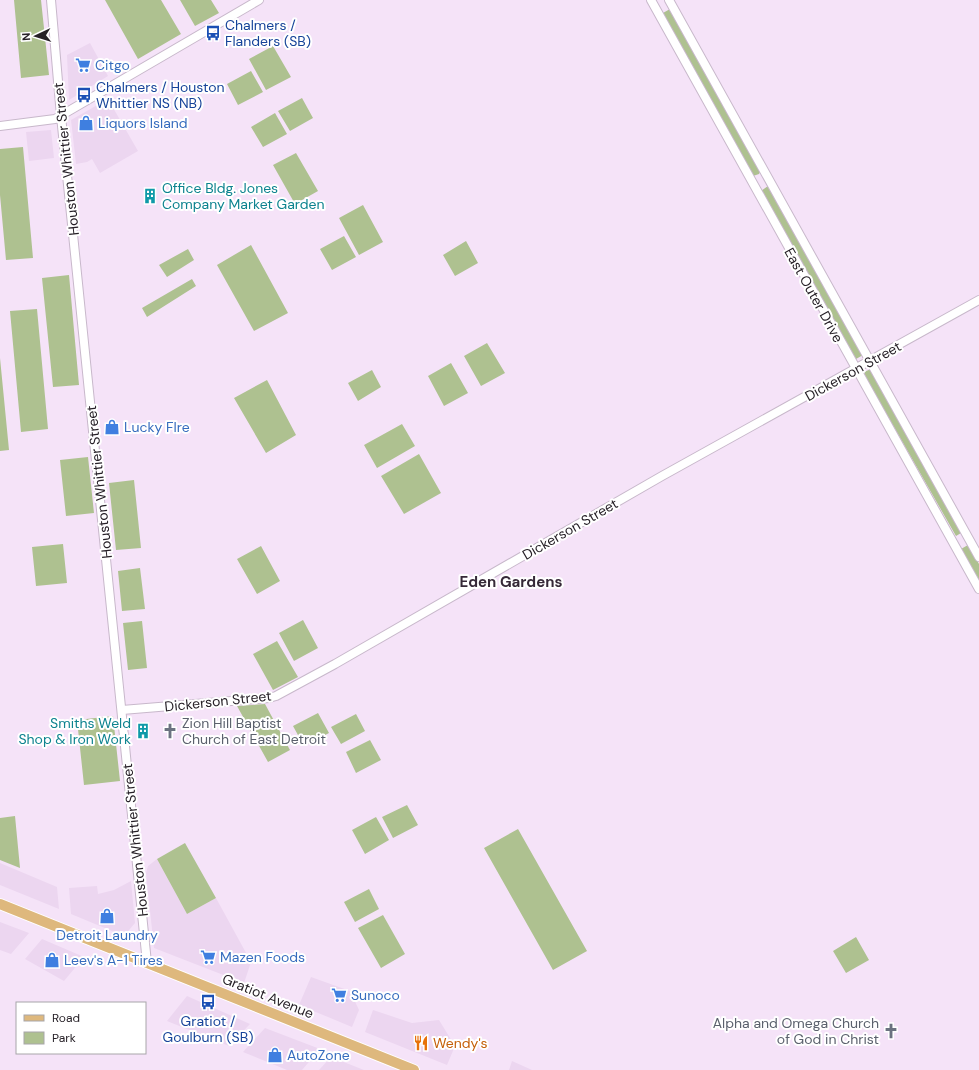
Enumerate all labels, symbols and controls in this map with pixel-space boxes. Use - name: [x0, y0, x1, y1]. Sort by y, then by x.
- north arrow: [16, 16, 56, 56]
- place label: Chalmers / Flanders (SB): [225, 16, 311, 50]
- bus stop icon: Chalmers / Flanders (SB): [204, 24, 222, 42]
- text: N: [19, 32, 33, 41]
- supermarket icon: Citgo: [74, 56, 92, 74]
- place label: Citgo: [95, 56, 130, 74]
- place label: Chalmers / Houston Whittier NS (NB): [96, 78, 225, 112]
- street label: Houston Whittier Street: [49, 82, 83, 236]
- bus stop icon: Chalmers / Houston Whittier NS (NB): [75, 86, 93, 104]
- shop icon: Liquors Island: [77, 114, 95, 132]
- place label: Liquors Island: [98, 114, 188, 132]
- place label: Office Bldg. Jones Company Market Garden: [162, 179, 324, 213]
- building icon: Office Bldg. Jones Company Market Garden: [141, 187, 159, 205]
- street label: East Outer Drive: [781, 244, 847, 346]
- street label: Dickerson Street: [802, 337, 904, 405]
- street label: Houston Whittier Street: [82, 405, 116, 559]
- shop icon: Lucky FIre: [103, 418, 121, 436]
- place label: Lucky FIre: [124, 418, 190, 436]
- street label: Dickerson Street: [519, 494, 621, 564]
- district label: Eden Gardens: [460, 572, 562, 592]
- street label: Dickerson Street: [164, 686, 272, 716]
- place label: Smiths Weld Shop & Iron Work: [18, 714, 131, 748]
- place label: Zion Hill Baptist Church of East Detroit: [182, 714, 326, 748]
- building icon: Smiths Weld Shop & Iron Work: [134, 722, 152, 740]
- church icon: Zion Hill Baptist Church of East Detroit: [161, 722, 179, 740]
- street label: Houston Whittier Street: [118, 763, 152, 917]
- shop icon: Detroit Laundry: [98, 907, 116, 925]
- place label: Detroit Laundry: [56, 926, 158, 944]
- supermarket icon: Mazen Foods: [199, 948, 217, 966]
- place label: Mazen Foods: [220, 948, 305, 966]
- shop icon: Leev's A-1 Tires: [43, 951, 61, 969]
- place label: Leev's A-1 Tires: [64, 951, 163, 969]
- street label: Gratiot Avenue: [220, 970, 316, 1023]
- supermarket icon: Sunoco: [330, 986, 348, 1004]
- place label: Sunoco: [351, 986, 400, 1004]
- bus stop icon: Gratiot / Goulburn (SB): [199, 993, 217, 1011]
- legend: [16, 1002, 146, 1054]
- text: Road: [52, 1010, 80, 1026]
- place label: Gratiot / Goulburn (SB): [163, 1012, 253, 1046]
- place label: Alpha and Omega Church of God in Christ: [713, 1014, 879, 1048]
- church icon: Alpha and Omega Church of God in Christ: [882, 1022, 900, 1040]
- text: Park: [52, 1030, 76, 1046]
- restaurant icon: Wendy's: [412, 1034, 430, 1052]
- place label: Wendy's: [433, 1034, 488, 1052]
- shop icon: AutoZone: [266, 1046, 284, 1064]
- place label: AutoZone: [287, 1046, 350, 1064]

